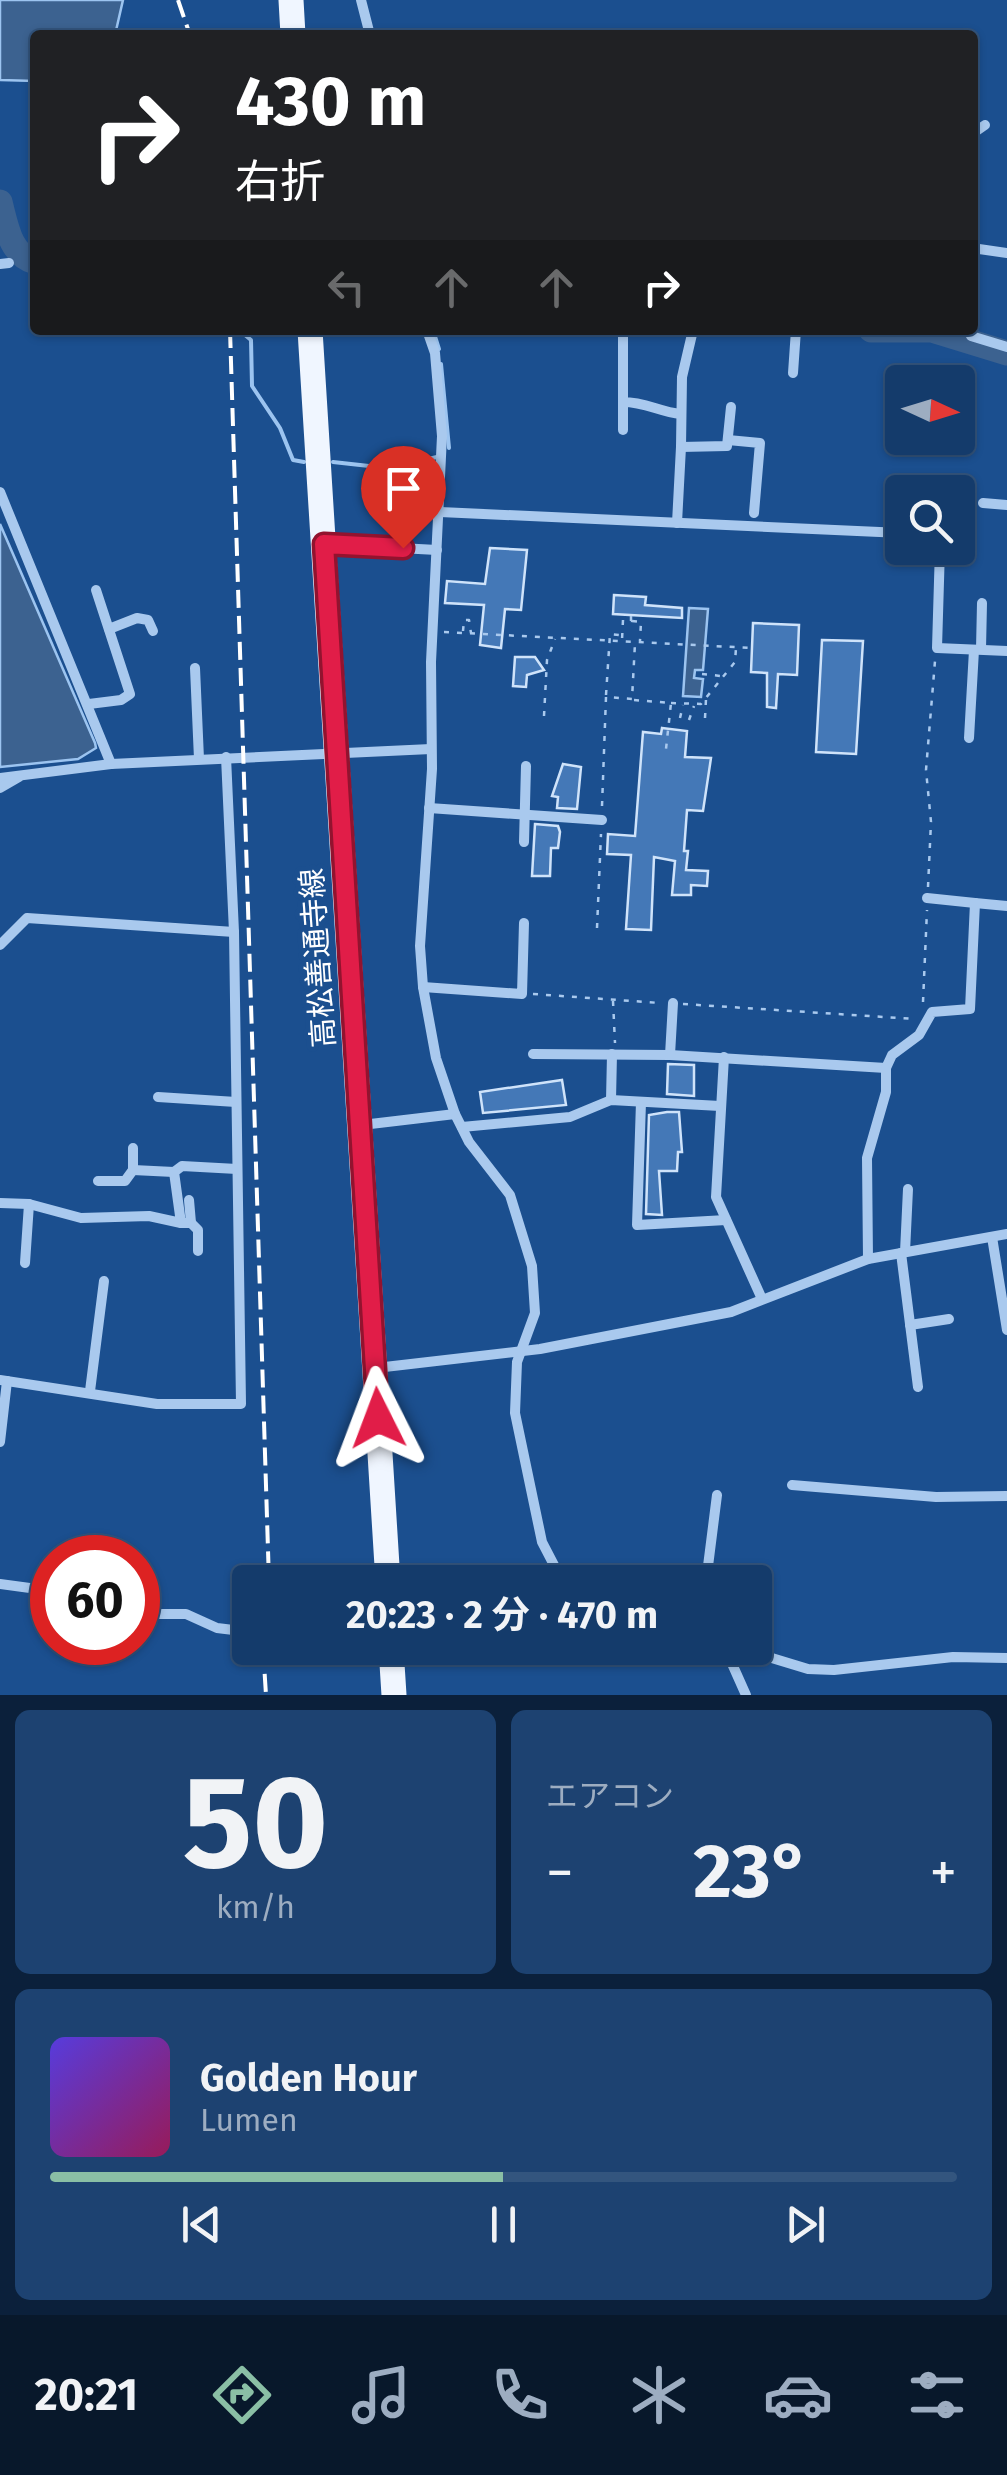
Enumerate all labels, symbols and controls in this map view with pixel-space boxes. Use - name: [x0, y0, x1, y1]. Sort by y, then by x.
- text: 430 m: [235, 60, 427, 144]
- icon: right: [70, 70, 200, 200]
- text: 右折: [235, 155, 325, 209]
- icon: left: [319, 260, 374, 315]
- icon: ahead: [424, 260, 479, 315]
- icon: ahead: [529, 260, 584, 315]
- icon: right: [634, 260, 689, 315]
- north arrow: [885, 365, 975, 455]
- map controls: [885, 365, 975, 565]
- pin: [361, 446, 446, 549]
- icon: arrive: [376, 461, 431, 516]
- button: search: [885, 475, 975, 565]
- street label: 高松善通寺線: [294, 867, 342, 1049]
- position arrow: [326, 1366, 430, 1470]
- speed limit sign: 60: [30, 1535, 160, 1665]
- text: 20:23 · 2 分 · 470 m: [346, 1592, 658, 1638]
- text: 50: [183, 1745, 328, 1901]
- text: エアコン: [546, 1777, 674, 1815]
- text: 23°: [693, 1827, 810, 1917]
- text: −: [546, 1840, 574, 1906]
- text: +: [930, 1840, 957, 1906]
- text: km/h: [216, 1888, 295, 1926]
- text: Golden Hour: [200, 2055, 417, 2101]
- text: Lumen: [200, 2101, 298, 2139]
- icon: previous: [174, 2197, 229, 2252]
- icon: pause: [476, 2197, 531, 2252]
- icon: next: [778, 2197, 833, 2252]
- icon: directions: [207, 2360, 277, 2430]
- icon: music: [346, 2360, 416, 2430]
- icon: phone: [485, 2360, 555, 2430]
- icon: climate: [624, 2360, 694, 2430]
- icon: car: [763, 2360, 833, 2430]
- icon: filters: [902, 2360, 972, 2430]
- text: 20:21: [35, 2368, 138, 2422]

